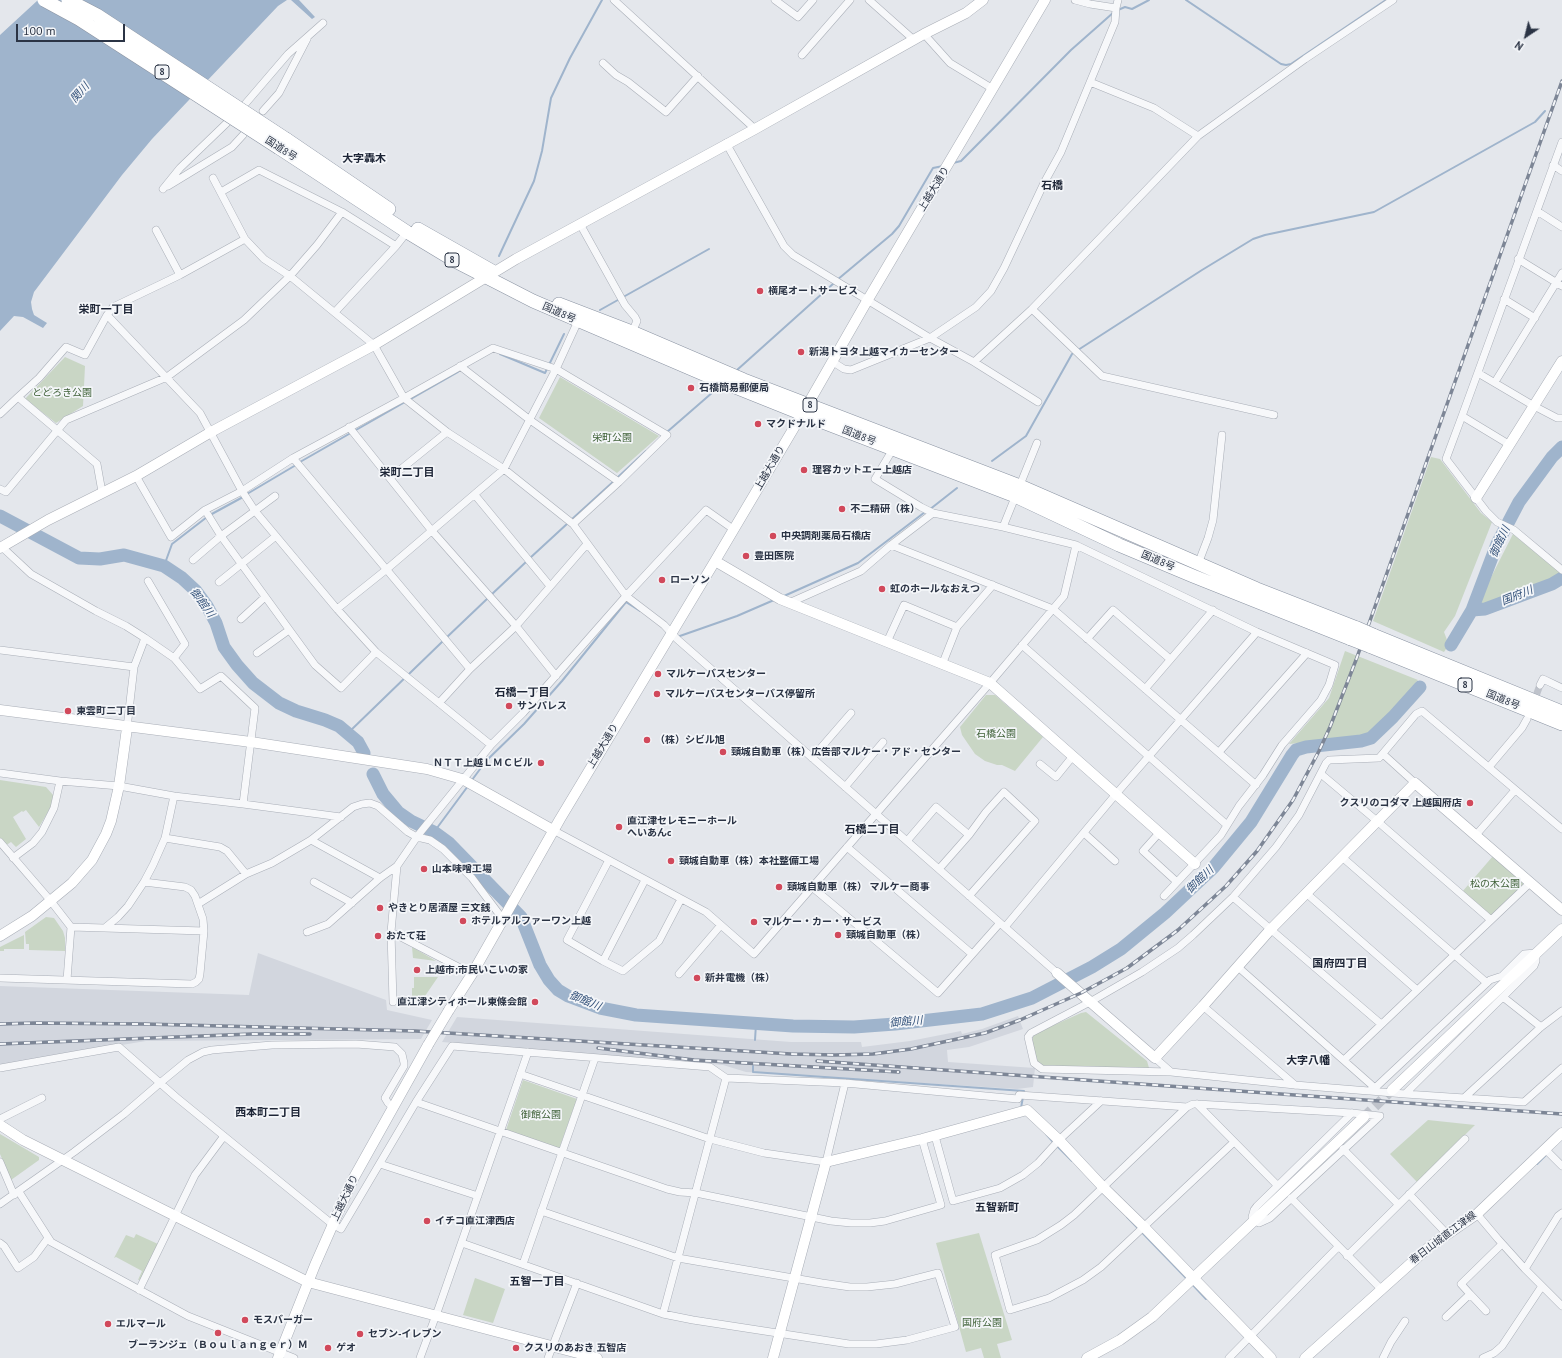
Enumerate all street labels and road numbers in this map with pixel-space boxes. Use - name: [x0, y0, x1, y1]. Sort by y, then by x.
- road number: 8: [155, 65, 169, 79]
- street label: 国道8号: [263, 134, 299, 164]
- street label: 上越大通り: [916, 164, 952, 214]
- road number: 8: [445, 253, 459, 267]
- street label: 国道8号: [540, 300, 578, 326]
- road number: 8: [803, 398, 817, 412]
- street label: 国道8号: [840, 424, 878, 448]
- street label: 上越大通り: [752, 443, 788, 493]
- street label: 国道8号: [1139, 549, 1177, 573]
- road number: 8: [1458, 678, 1472, 692]
- street label: 国道8号: [1484, 688, 1522, 712]
- street label: 上越大通り: [585, 721, 621, 771]
- street label: 上越大通り: [329, 1173, 361, 1223]
- street label: 春日山城直江津線: [1407, 1209, 1479, 1267]

